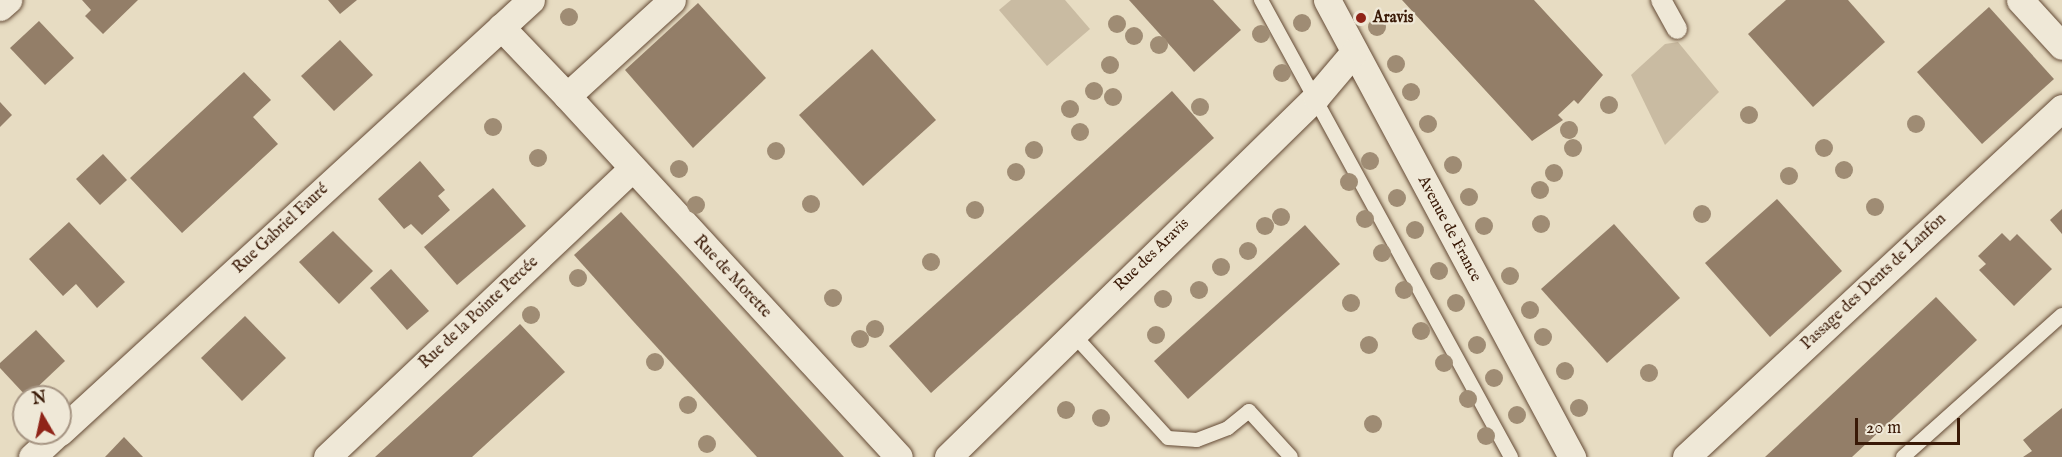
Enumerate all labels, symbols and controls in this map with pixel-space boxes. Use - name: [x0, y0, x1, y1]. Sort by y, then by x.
- place label: Aravis: [1373, 8, 1413, 28]
- marker: Aravis: [1354, 11, 1368, 25]
- street label: Avenue de France: [1413, 173, 1485, 285]
- street label: Rue Gabriel Fauré: [229, 180, 333, 278]
- street label: Passage des Dents de Lanfon: [1798, 210, 1950, 354]
- street label: Rue des Aravis: [1111, 215, 1193, 295]
- street label: Rue de Morette: [689, 232, 775, 322]
- street label: Rue de la Pointe Percée: [415, 253, 543, 373]
- north arrow: [12, 385, 72, 445]
- text: N: [31, 388, 48, 410]
- scale bar: [1858, 406, 1963, 444]
- text: 20 m: [1866, 417, 1901, 440]

